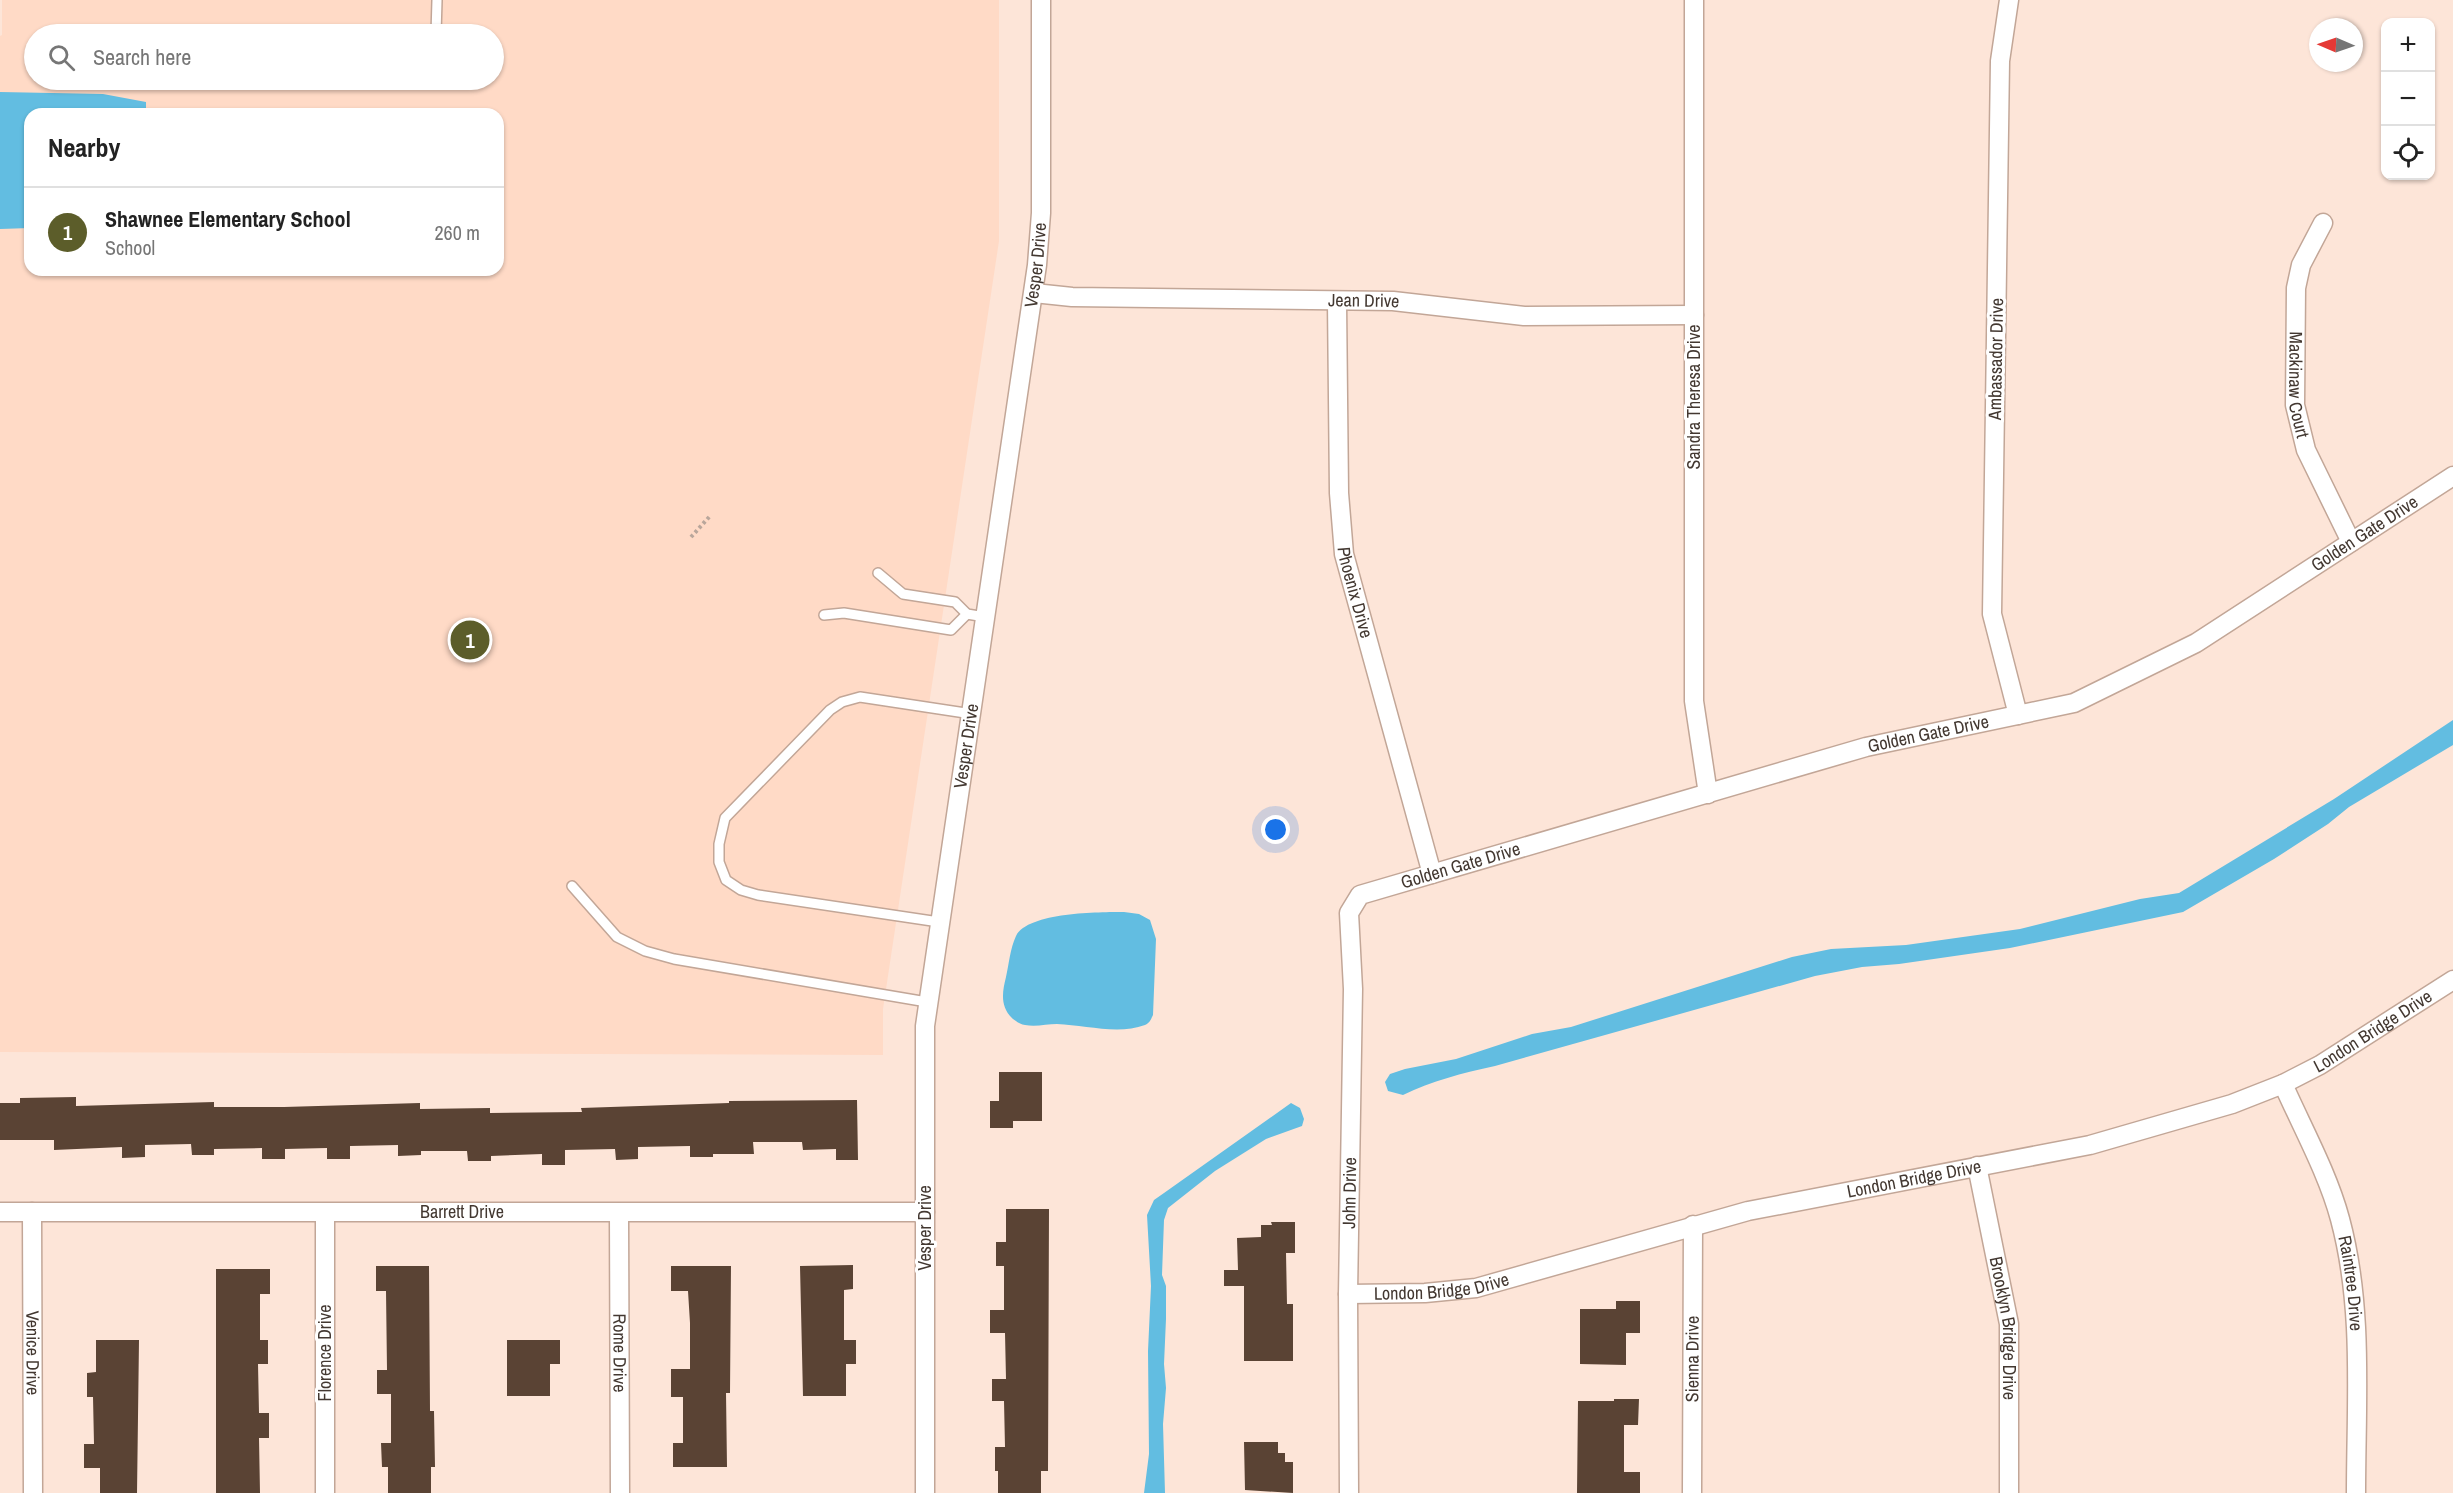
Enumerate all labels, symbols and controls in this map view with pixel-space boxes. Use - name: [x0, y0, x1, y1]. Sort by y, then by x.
- north arrow: [2309, 18, 2363, 72]
- map controls: [2381, 18, 2435, 180]
- button: +: [2381, 18, 2435, 72]
- search box: [24, 24, 504, 90]
- icon: search: [45, 41, 78, 74]
- text: Search here: [93, 42, 191, 72]
- button: −: [2381, 72, 2435, 126]
- button: locate: [2381, 126, 2435, 180]
- text: Nearby: [48, 130, 120, 165]
- text: Shawnee Elementary School: [105, 204, 351, 234]
- text: 1: [63, 219, 72, 246]
- text: 260 m: [434, 219, 480, 246]
- street label: Vesper Drive: [1018, 222, 1052, 309]
- text: School: [105, 234, 155, 261]
- street label: Jean Drive: [1328, 287, 1401, 314]
- street label: Ambassador Drive: [1982, 298, 2009, 421]
- street label: Sandra Theresa Drive: [1681, 325, 1706, 469]
- street label: Mackinaw Court: [2283, 332, 2316, 440]
- street label: Golden Gate Drive: [2306, 489, 2423, 577]
- street label: Phoenix Drive: [1331, 546, 1379, 641]
- pin: 1: [450, 618, 490, 662]
- street label: Vesper Drive: [947, 702, 984, 790]
- street label: Golden Gate Drive: [1865, 708, 1991, 758]
- your location: [1261, 815, 1290, 844]
- street label: Golden Gate Drive: [1398, 836, 1523, 894]
- street label: London Bridge Drive: [2309, 984, 2437, 1078]
- street label: London Bridge Drive: [1845, 1153, 1983, 1204]
- street label: John Drive: [1336, 1157, 1362, 1229]
- street label: Vesper Drive: [912, 1185, 937, 1271]
- street label: Barrett Drive: [420, 1199, 504, 1224]
- street label: Raintree Drive: [2332, 1233, 2369, 1332]
- street label: Brooklyn Bridge Drive: [1984, 1254, 2022, 1400]
- street label: London Bridge Drive: [1374, 1266, 1512, 1306]
- street label: Florence Drive: [312, 1305, 337, 1401]
- street label: Venice Drive: [20, 1311, 46, 1395]
- street label: Rome Drive: [607, 1314, 633, 1392]
- street label: Sienna Drive: [1679, 1316, 1705, 1402]

